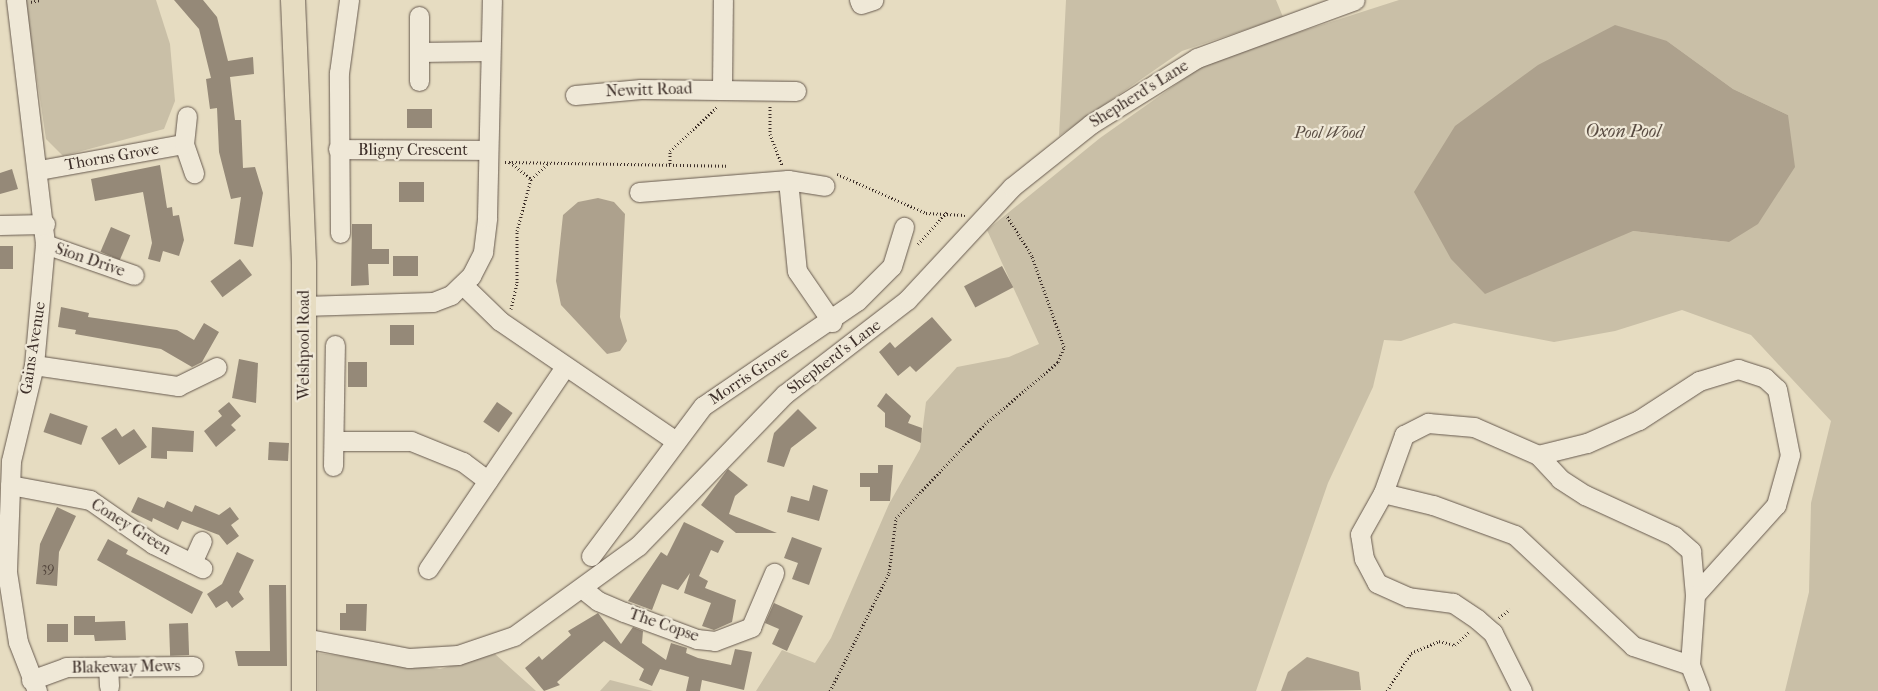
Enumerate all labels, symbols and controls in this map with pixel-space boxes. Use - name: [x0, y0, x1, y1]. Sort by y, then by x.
- street label: Shepherd's Lane: [1086, 56, 1192, 132]
- street label: Newitt Road: [605, 79, 693, 101]
- water label: Oxon Pool: [1585, 121, 1661, 143]
- park label: Pool Wood: [1294, 123, 1364, 143]
- street label: Thorns Grove: [64, 139, 160, 175]
- street label: Bligny Crescent: [358, 140, 468, 160]
- street label: Sion Drive: [53, 239, 127, 281]
- street label: Welshpool Road: [294, 290, 314, 400]
- street label: Gains Avenue: [16, 300, 50, 396]
- street label: Shepherd's Lane: [783, 315, 885, 399]
- street label: Morris Grove: [705, 343, 793, 409]
- street label: Coney Green: [87, 495, 175, 559]
- house number: 39: [41, 560, 55, 576]
- street label: The Copse: [626, 604, 702, 646]
- street label: Blakeway Mews: [71, 656, 181, 678]

